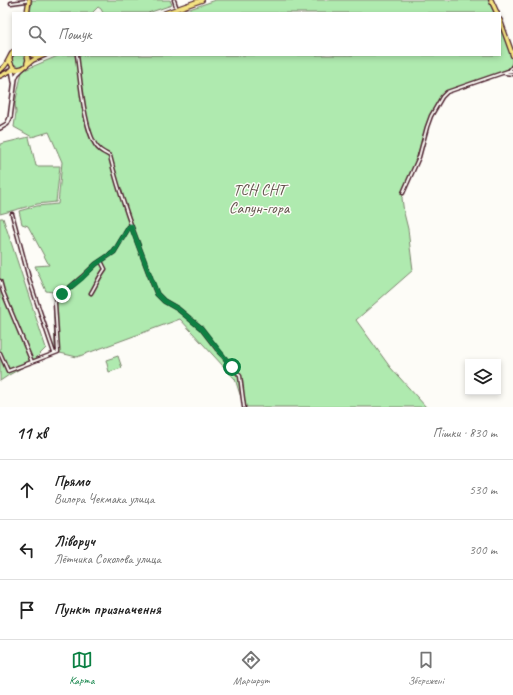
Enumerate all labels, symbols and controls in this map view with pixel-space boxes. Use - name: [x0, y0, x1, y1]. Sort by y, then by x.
- search box: [12, 12, 501, 56]
- icon: search: [26, 23, 48, 45]
- text: Пошук: [58, 25, 91, 44]
- park label: ТСН СНТ Сапун-гора: [229, 180, 291, 218]
- route end: [53, 285, 71, 303]
- route start: [223, 358, 241, 376]
- map controls: [465, 359, 501, 395]
- button: layers: [465, 359, 501, 395]
- text: 11 хв: [16, 423, 47, 444]
- text: Пішки · 830 m: [433, 425, 497, 441]
- text: Прямо: [54, 472, 90, 491]
- icon: ahead: [16, 479, 38, 501]
- text: 530 m: [469, 482, 497, 498]
- text: Вилора Чекмака улица: [54, 491, 154, 507]
- text: Ліворуч: [54, 532, 95, 551]
- icon: left: [16, 539, 38, 561]
- text: 300 m: [469, 542, 497, 558]
- text: Лётчика Соколова улица: [54, 551, 161, 567]
- icon: arrive: [16, 599, 38, 621]
- text: Пункт призначення: [54, 600, 161, 619]
- tab: Карта: [69, 649, 94, 687]
- tab: Маршрут: [233, 649, 269, 687]
- tab: Збережені: [408, 649, 444, 687]

